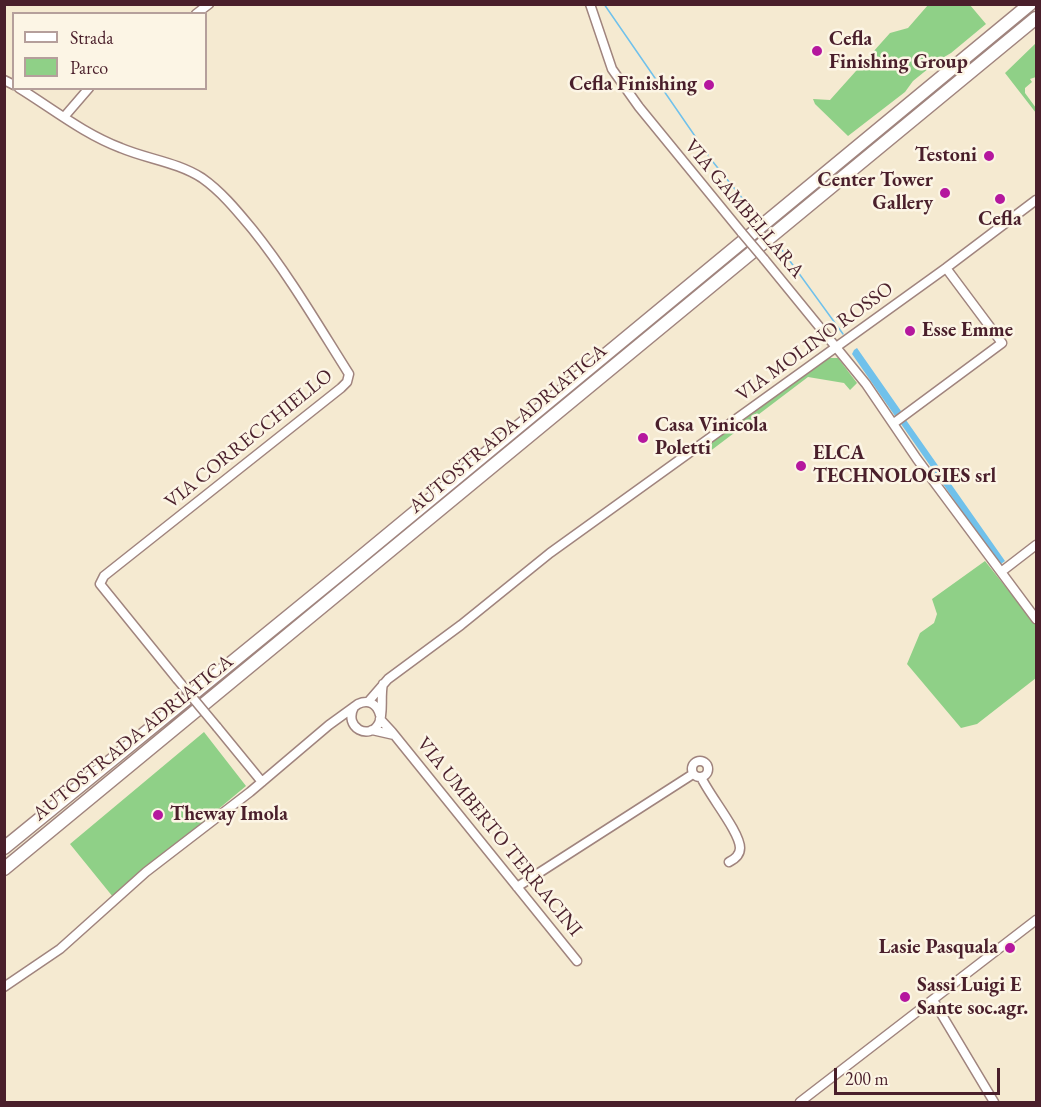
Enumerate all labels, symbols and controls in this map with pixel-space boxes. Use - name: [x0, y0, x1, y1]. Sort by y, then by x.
- legend: [12, 12, 207, 90]
- text: Strada: [70, 26, 114, 49]
- place label: Cefla Finishing Group: [829, 28, 968, 75]
- marker: Cefla Finishing Group: [810, 44, 824, 58]
- text: Parco: [70, 56, 108, 79]
- place label: Cefla Finishing: [569, 73, 697, 97]
- marker: Cefla Finishing: [702, 78, 716, 92]
- street label: VIA GAMBELLARA: [679, 135, 809, 283]
- place label: Testoni: [915, 144, 977, 168]
- marker: Testoni: [982, 149, 996, 163]
- place label: Center Tower Gallery: [818, 169, 933, 216]
- marker: Center Tower Gallery: [938, 186, 952, 200]
- marker: Cefla: [993, 192, 1007, 206]
- place label: Cefla: [978, 208, 1022, 232]
- street label: VIA MOLINO ROSSO: [732, 277, 898, 407]
- place label: Esse Emme: [922, 319, 1013, 343]
- marker: Esse Emme: [903, 324, 917, 338]
- street label: AUTOSTRADA ADRIATICA: [404, 339, 612, 519]
- street label: VIA CORRECCHIELLO: [160, 364, 338, 514]
- place label: Casa Vinicola Poletti: [655, 414, 767, 461]
- marker: Casa Vinicola Poletti: [636, 431, 650, 445]
- place label: ELCA TECHNOLOGIES srl: [813, 442, 996, 489]
- marker: ELCA TECHNOLOGIES srl: [794, 459, 808, 473]
- street label: AUTOSTRADA ADRIATICA: [28, 650, 238, 826]
- street label: VIA UMBERTO TERRACINI: [411, 733, 587, 941]
- place label: Theway Imola: [170, 803, 288, 827]
- marker: Theway Imola: [151, 808, 165, 822]
- place label: Lasie Pasquala: [879, 936, 998, 960]
- marker: Lasie Pasquala: [1003, 941, 1017, 955]
- place label: Sassi Luigi E Sante soc.agr.: [917, 974, 1028, 1021]
- marker: Sassi Luigi E Sante soc.agr.: [898, 990, 912, 1004]
- scale bar: [837, 1056, 1004, 1094]
- text: 200 m: [845, 1067, 889, 1090]

